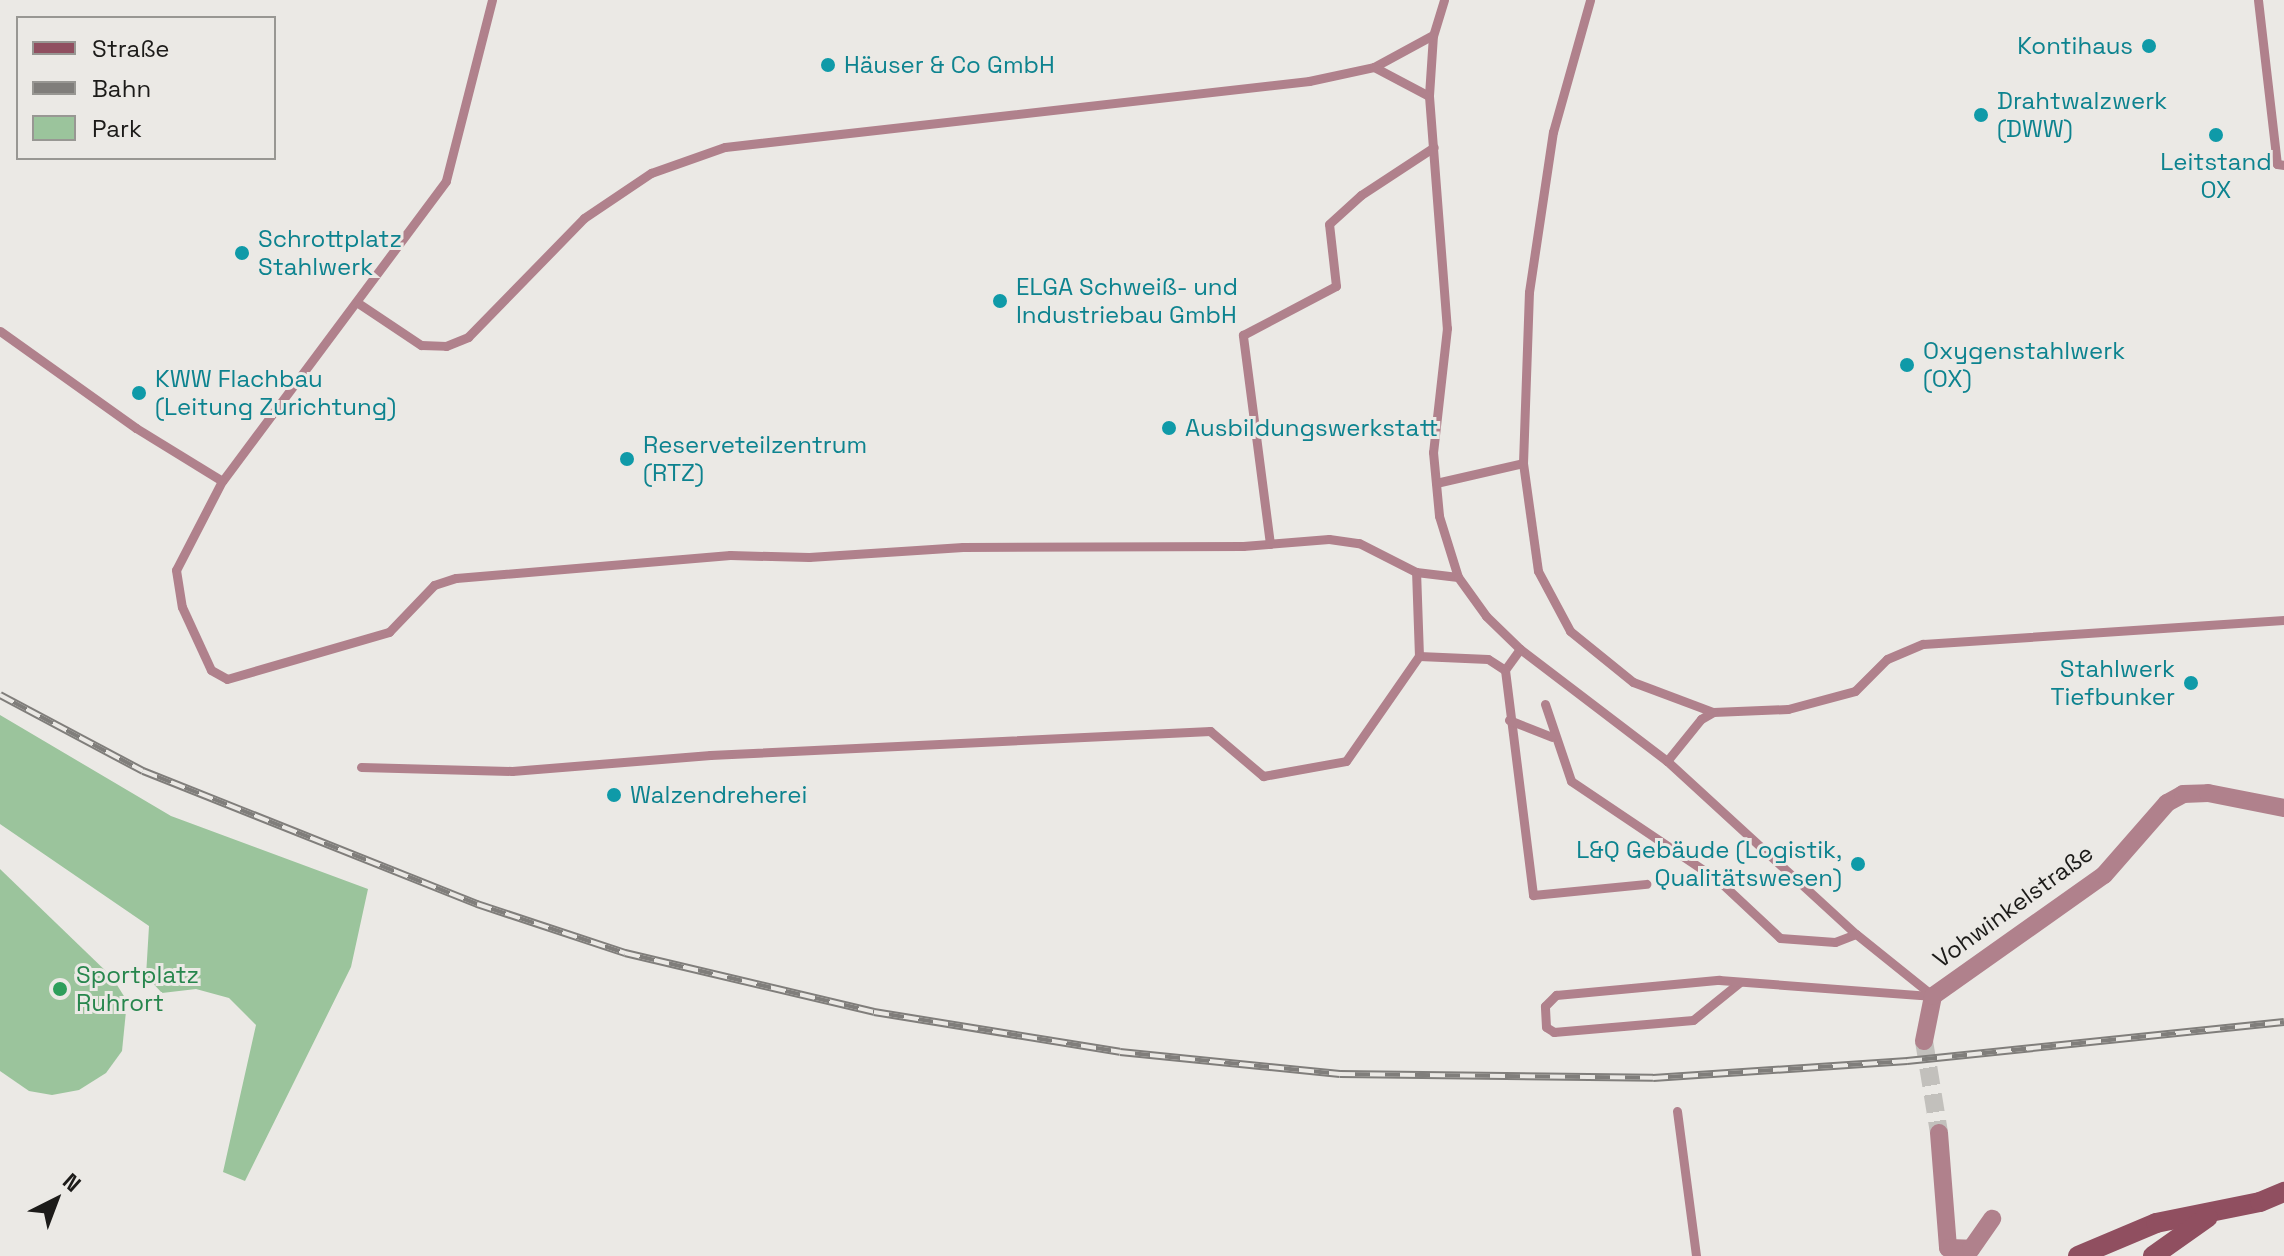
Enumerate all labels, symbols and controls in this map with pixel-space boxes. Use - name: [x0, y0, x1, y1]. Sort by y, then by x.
- legend: [16, 16, 276, 160]
- place label: Kontihaus: [2017, 32, 2133, 60]
- text: Straße: [92, 33, 169, 64]
- marker: Kontihaus: [2140, 37, 2158, 55]
- place label: Häuser & Co GmbH: [844, 51, 1055, 79]
- marker: Häuser & Co GmbH: [819, 56, 837, 74]
- text: Bahn: [92, 73, 151, 104]
- place label: Drahtwalzwerk (DWW): [1997, 87, 2167, 143]
- marker: Drahtwalzwerk (DWW): [1972, 106, 1990, 124]
- text: Park: [92, 113, 142, 144]
- marker: Leitstand OX: [2207, 126, 2225, 144]
- place label: Leitstand OX: [2160, 148, 2272, 204]
- place label: Schrottplatz Stahlwerk: [258, 225, 402, 281]
- marker: Schrottplatz Stahlwerk: [233, 244, 251, 262]
- place label: ELGA Schweiß- und Industriebau GmbH: [1016, 273, 1239, 329]
- marker: ELGA Schweiß- und Industriebau GmbH: [991, 292, 1009, 310]
- place label: Oxygenstahlwerk (OX): [1923, 337, 2125, 393]
- marker: Oxygenstahlwerk (OX): [1898, 356, 1916, 374]
- place label: KWW Flachbau (Leitung Zurichtung): [155, 365, 396, 421]
- marker: KWW Flachbau (Leitung Zurichtung): [130, 384, 148, 402]
- place label: Ausbildungswerkstatt: [1185, 414, 1438, 442]
- marker: Ausbildungswerkstatt: [1160, 419, 1178, 437]
- place label: Reserveteilzentrum (RTZ): [643, 431, 867, 487]
- marker: Reserveteilzentrum (RTZ): [618, 450, 636, 468]
- place label: Stahlwerk Tiefbunker: [2050, 655, 2175, 711]
- marker: Stahlwerk Tiefbunker: [2182, 674, 2200, 692]
- place label: Walzendreherei: [630, 781, 807, 809]
- marker: Walzendreherei: [605, 786, 623, 804]
- place label: L&Q Gebäude (Logistik, Qualitätswesen): [1576, 836, 1842, 892]
- street label: Vohwinkelstraße: [1927, 838, 2099, 974]
- marker: L&Q Gebäude (Logistik, Qualitätswesen): [1849, 855, 1867, 873]
- place label: Sportplatz Ruhrort: [76, 961, 199, 1017]
- marker: Sportplatz Ruhrort: [51, 980, 69, 998]
- north arrow: [16, 1160, 96, 1240]
- text: N: [57, 1167, 87, 1198]

